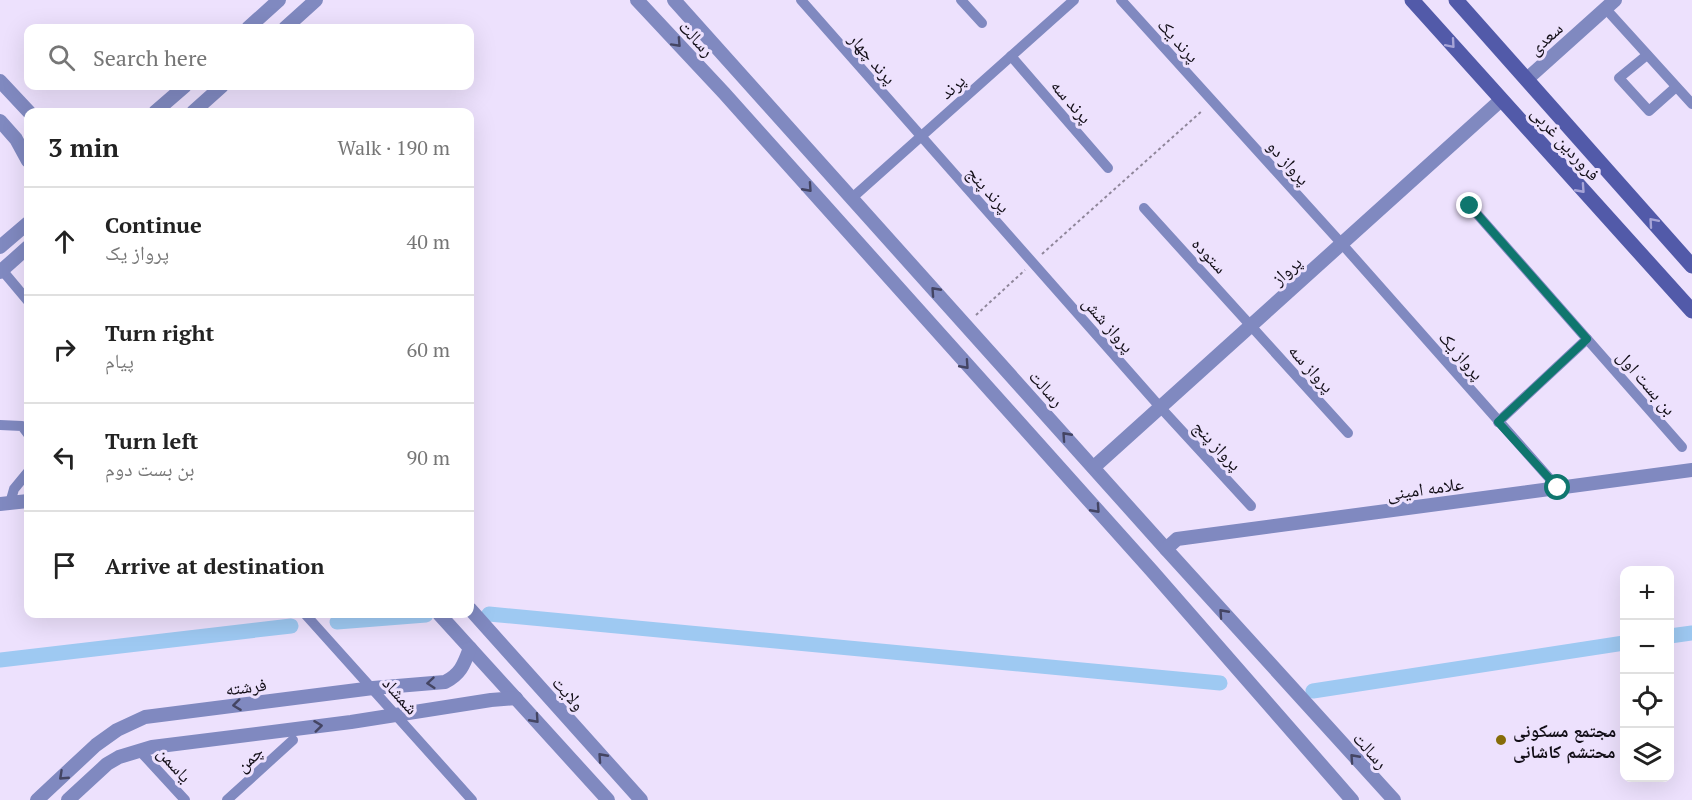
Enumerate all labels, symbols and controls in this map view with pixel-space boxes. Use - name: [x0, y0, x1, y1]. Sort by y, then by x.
- street label: پرند یک: [1153, 13, 1205, 67]
- street label: رسالت: [674, 15, 720, 62]
- street label: سعدی: [1522, 16, 1568, 60]
- search box: [24, 24, 474, 90]
- street label: پرند چهار: [843, 26, 902, 89]
- one-way arrow: [670, 36, 681, 47]
- one-way arrow: [1444, 37, 1455, 48]
- icon: search: [45, 41, 78, 74]
- text: Search here: [93, 43, 207, 72]
- street label: پرند: [934, 68, 970, 104]
- street label: پرند سه: [1046, 74, 1098, 128]
- street label: فروردین غربی: [1526, 101, 1606, 185]
- text: 3 min: [48, 130, 119, 164]
- text: Walk · 190 m: [338, 134, 450, 161]
- street label: پرواز دو: [1262, 134, 1316, 190]
- street label: پرند پنج: [961, 161, 1016, 218]
- one-way arrow: [801, 181, 812, 192]
- one-way arrow: [1574, 182, 1585, 193]
- route end: [1456, 192, 1482, 218]
- text: Continue: [105, 210, 202, 239]
- one-way arrow: [1649, 218, 1660, 229]
- icon: ahead: [48, 225, 81, 258]
- text: 40 m: [407, 228, 450, 255]
- street label: ستوده: [1187, 232, 1233, 278]
- text: پرواز یک: [105, 239, 169, 266]
- street label: پرواز: [1265, 250, 1306, 291]
- one-way arrow: [931, 287, 942, 298]
- street label: پرواز شش: [1078, 291, 1140, 357]
- text: Turn right: [105, 318, 214, 347]
- street label: پرواز یک: [1434, 325, 1490, 385]
- icon: right: [48, 333, 81, 366]
- text: 60 m: [407, 336, 450, 363]
- street label: پرواز سه: [1284, 339, 1340, 397]
- street label: بن بست اول: [1612, 344, 1682, 420]
- text: پیام: [105, 347, 134, 374]
- one-way arrow: [958, 358, 969, 369]
- street label: رسالت: [1024, 364, 1070, 412]
- street label: پرواز پنج: [1188, 415, 1248, 476]
- text: Turn left: [105, 426, 198, 455]
- one-way arrow: [1062, 432, 1073, 443]
- icon: left: [48, 441, 81, 474]
- text: 90 m: [407, 444, 450, 471]
- text: بن بست دوم: [105, 455, 194, 482]
- street label: علامه امینی: [1385, 471, 1465, 505]
- route start: [1544, 474, 1570, 500]
- one-way arrow: [1089, 503, 1100, 513]
- icon: arrive: [48, 549, 81, 582]
- text: Arrive at destination: [105, 551, 324, 580]
- map controls: [1620, 566, 1674, 782]
- button: +: [1620, 566, 1674, 620]
- one-way arrow: [1219, 609, 1230, 620]
- button: −: [1620, 620, 1674, 674]
- street label: شمشاد: [378, 671, 424, 719]
- street label: ولایت: [547, 671, 591, 715]
- street label: فرشته: [224, 672, 268, 700]
- button: locate: [1620, 674, 1674, 728]
- one-way arrow: [426, 676, 435, 689]
- one-way arrow: [233, 698, 242, 711]
- one-way arrow: [528, 712, 539, 722]
- place label: مجتمع مسکونی محتشم کاشانی: [1513, 718, 1616, 764]
- one-way arrow: [313, 721, 322, 733]
- street label: رسالت: [1348, 726, 1394, 774]
- button: layers: [1620, 728, 1674, 782]
- marker: مجتمع مسکونی محتشم کاشانی: [1494, 733, 1508, 747]
- street label: چمن: [230, 739, 268, 777]
- street label: یاسمن: [153, 741, 197, 787]
- one-way arrow: [598, 753, 609, 763]
- one-way arrow: [1350, 754, 1361, 764]
- one-way arrow: [59, 769, 69, 780]

